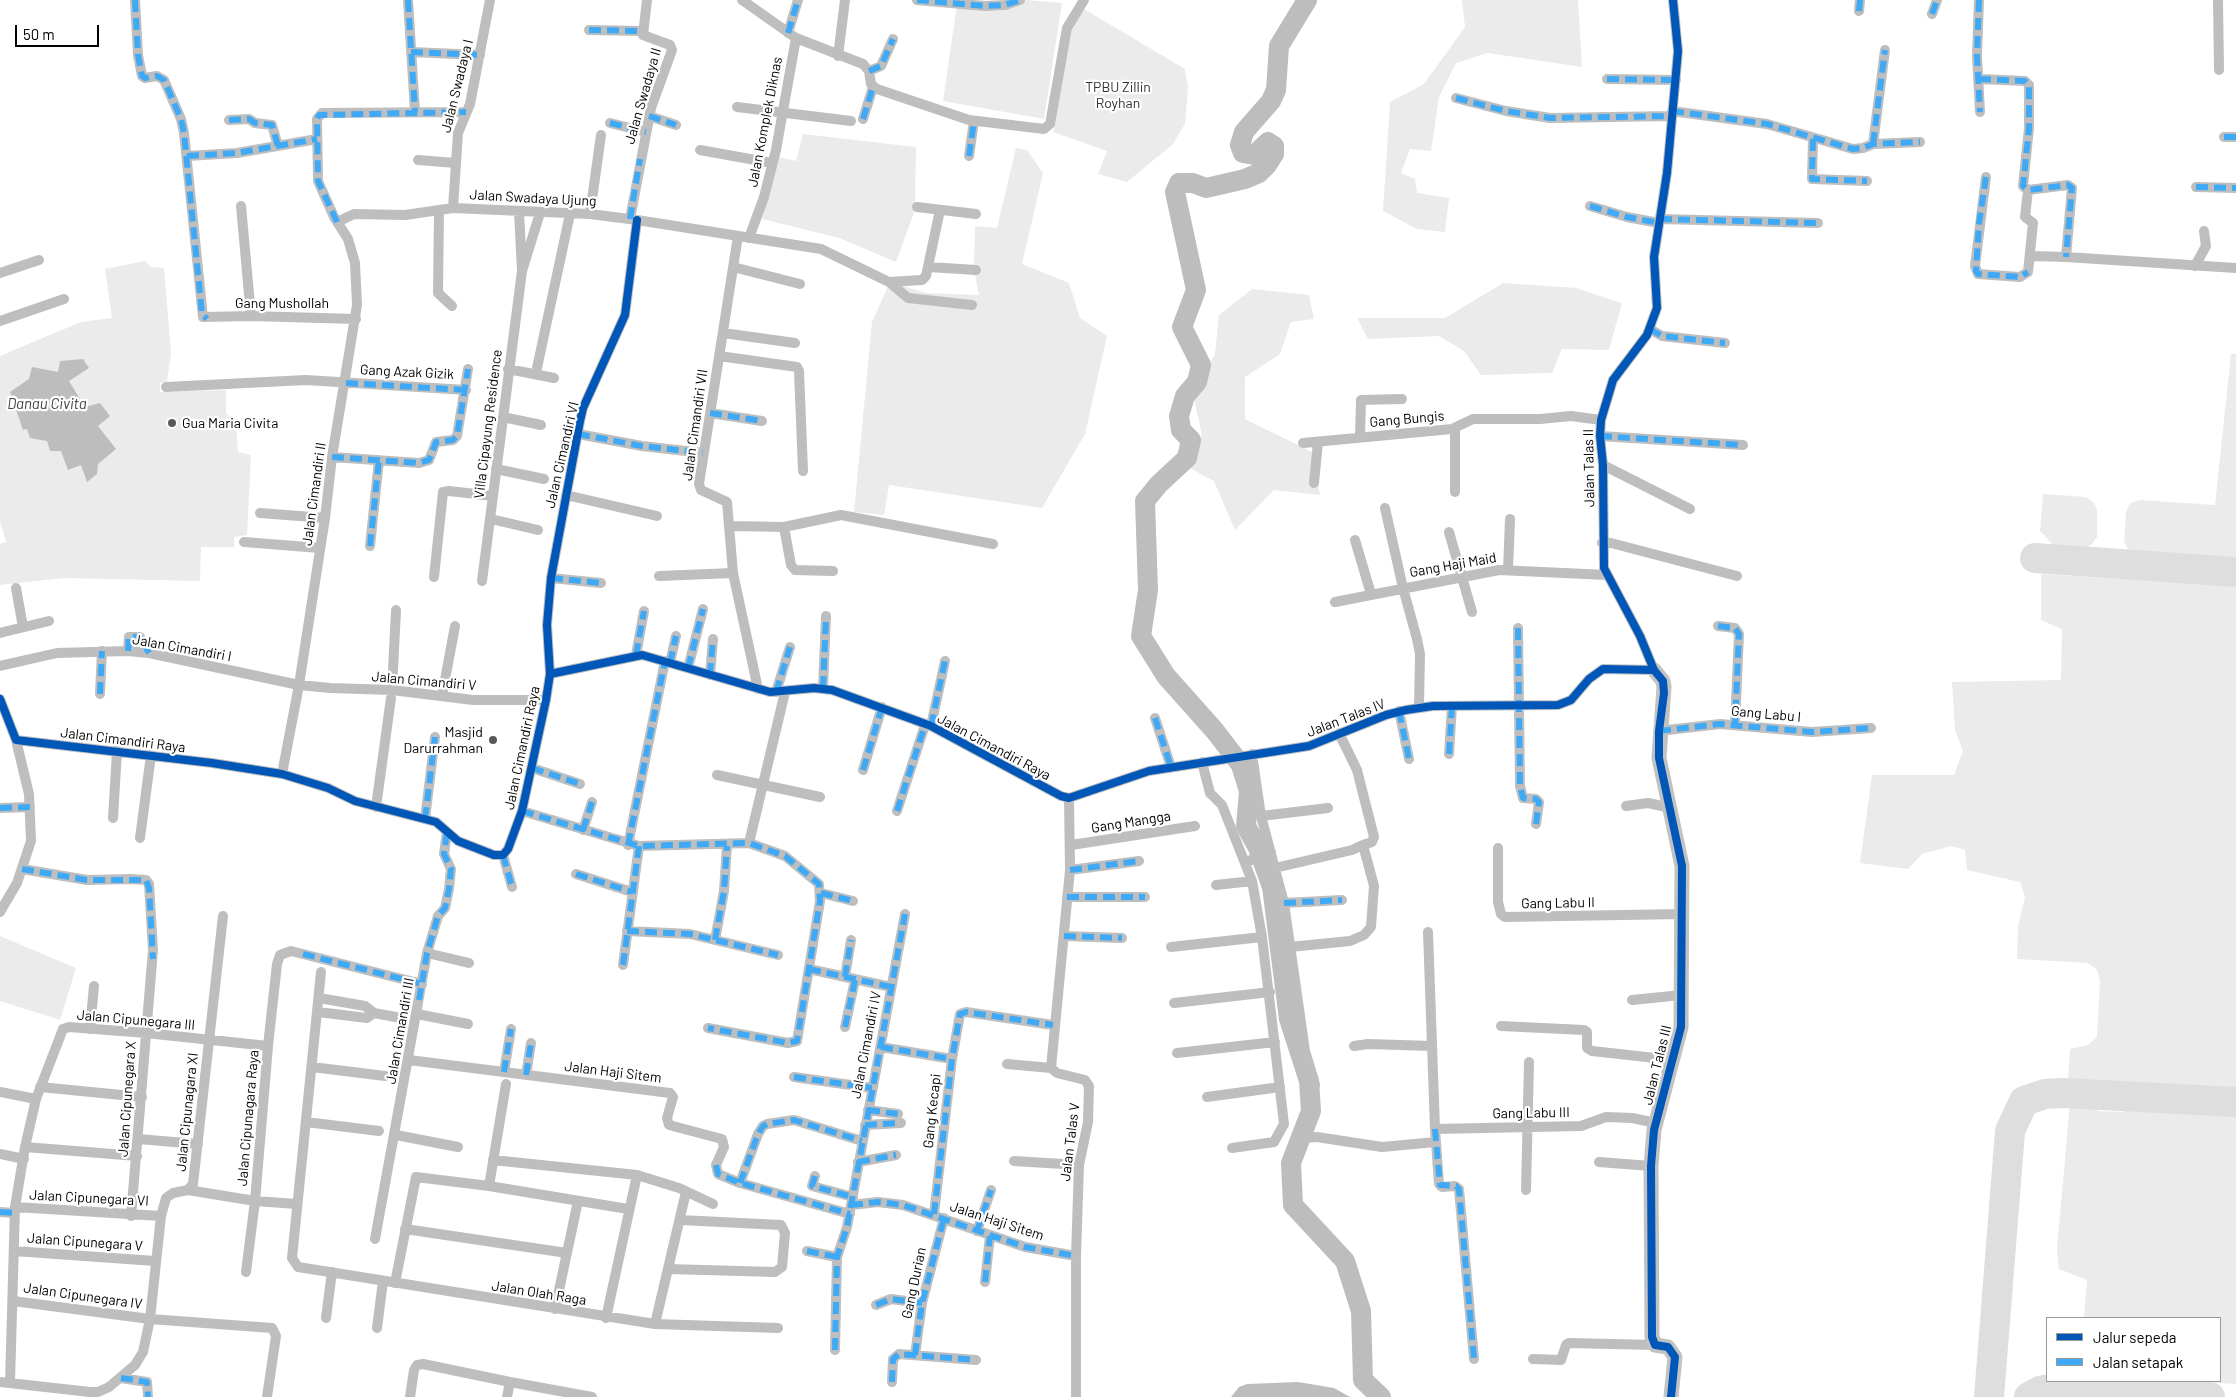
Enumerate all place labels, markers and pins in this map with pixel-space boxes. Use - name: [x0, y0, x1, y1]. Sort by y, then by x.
- place label: Gua Maria Civita: [182, 415, 278, 431]
- marker: Gua Maria Civita: [166, 417, 178, 429]
- place label: Masjid Darurrahman: [404, 724, 483, 756]
- marker: Masjid Darurrahman: [487, 734, 499, 746]

